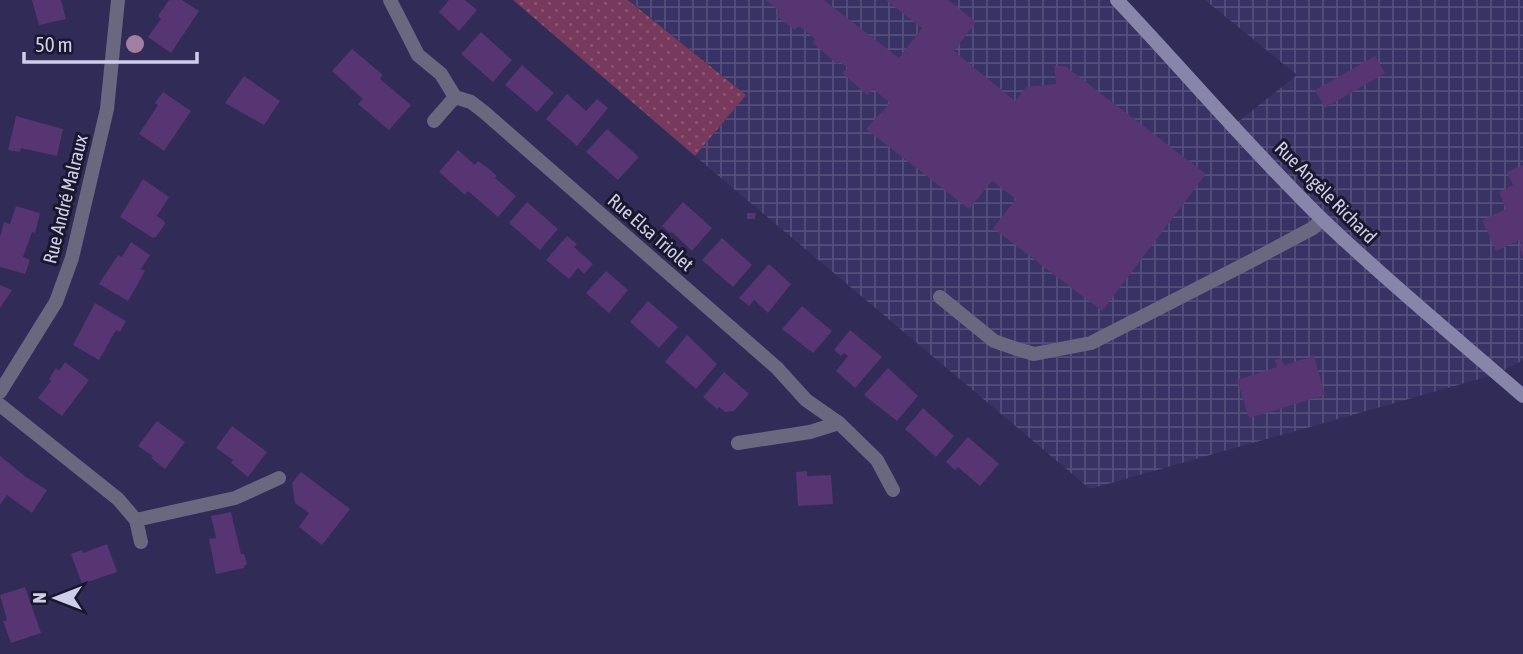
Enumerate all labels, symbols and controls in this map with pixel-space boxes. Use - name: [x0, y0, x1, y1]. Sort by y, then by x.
- scale bar: [24, 21, 198, 65]
- text: 50 m: [35, 32, 73, 56]
- street label: Rue André Malraux: [38, 132, 92, 266]
- street label: Rue Angèle Richard: [1271, 137, 1381, 247]
- street label: Rue Elsa Triolet: [604, 189, 698, 275]
- north arrow: [21, 563, 91, 633]
- text: N: [28, 592, 50, 604]

